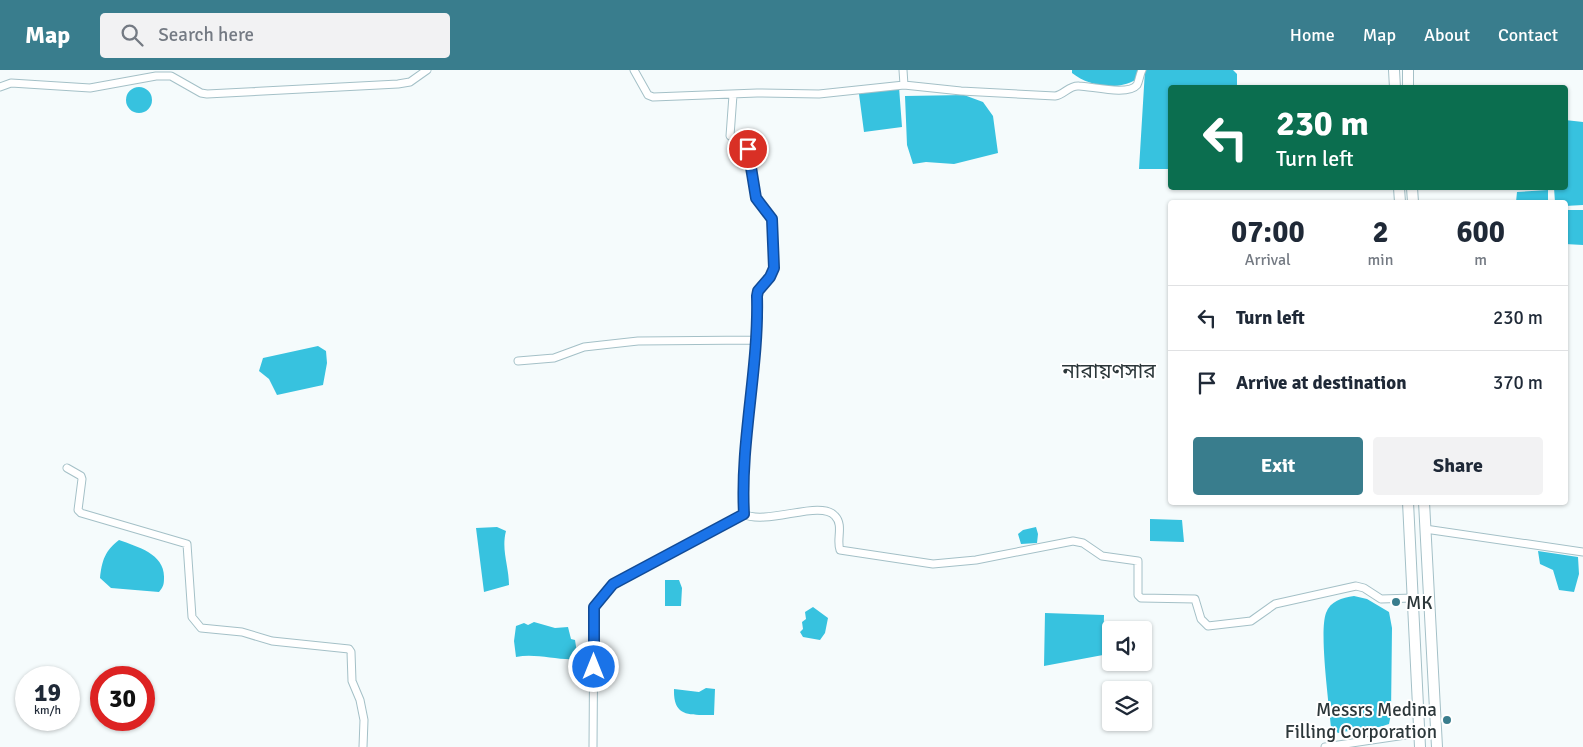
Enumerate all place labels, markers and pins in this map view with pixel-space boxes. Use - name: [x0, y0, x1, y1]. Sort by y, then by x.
- pin: [727, 128, 769, 170]
- place label: MK: [1406, 591, 1433, 615]
- marker: MK: [1390, 596, 1402, 608]
- place label: Messrs Medina Filling Corporation: [1285, 698, 1437, 744]
- marker: Messrs Medina Filling Corporation: [1441, 714, 1453, 726]

